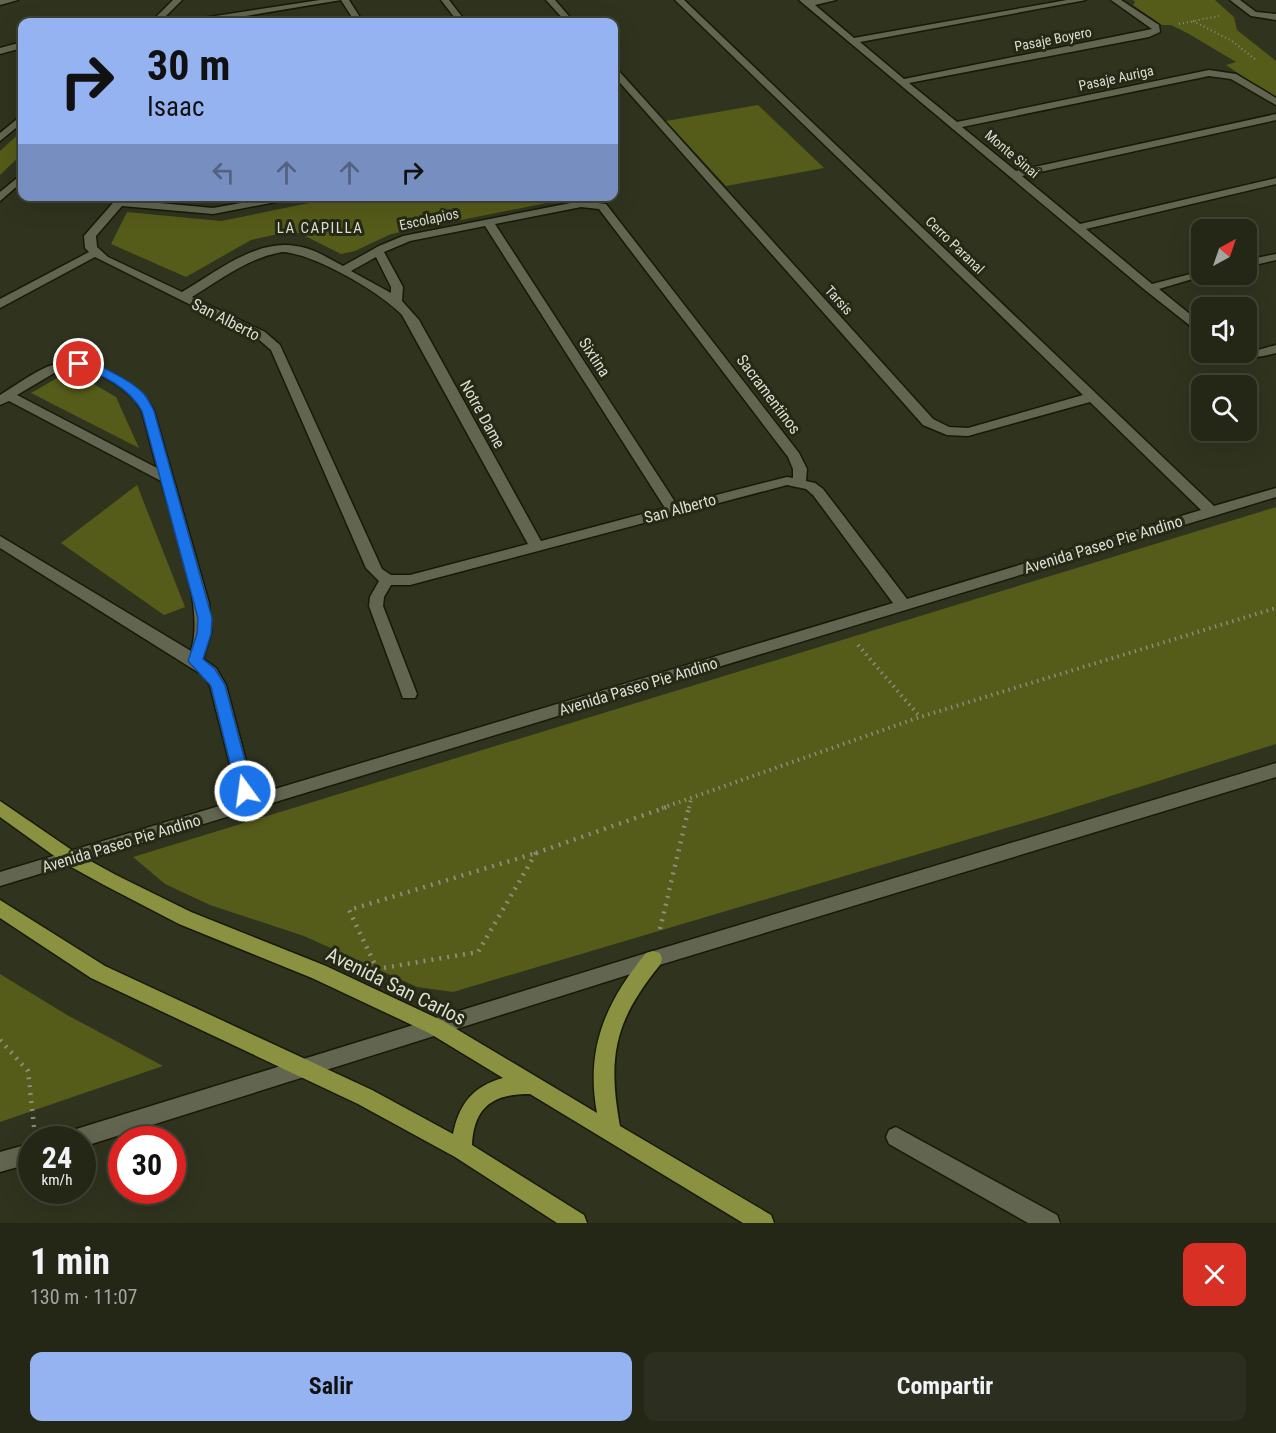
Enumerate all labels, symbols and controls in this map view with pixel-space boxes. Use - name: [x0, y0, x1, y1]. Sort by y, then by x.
- street label: Pasaje Boyero: [1013, 24, 1093, 54]
- text: 30 m: [147, 41, 230, 90]
- icon: right: [48, 42, 126, 120]
- street label: Pasaje Auriga: [1077, 62, 1155, 94]
- text: Isaac: [147, 91, 204, 123]
- street label: Monte Sinai: [982, 127, 1042, 181]
- icon: left: [207, 156, 240, 189]
- icon: ahead: [270, 156, 303, 189]
- icon: ahead: [333, 156, 366, 189]
- icon: right: [396, 156, 429, 189]
- street label: Escolapios: [398, 205, 460, 233]
- street label: Cerro Paranal: [922, 213, 988, 277]
- district label: LA CAPILLA: [277, 219, 363, 237]
- north arrow: [1191, 219, 1257, 285]
- map controls: [1191, 219, 1257, 441]
- street label: Tarsis: [822, 282, 856, 318]
- street label: San Alberto: [189, 294, 263, 345]
- button: sound: [1191, 297, 1257, 363]
- street label: Sixtina: [575, 334, 614, 380]
- pin: [53, 338, 104, 389]
- icon: arrive: [62, 347, 95, 380]
- street label: Sacramentinos: [733, 351, 805, 438]
- button: search: [1191, 375, 1257, 441]
- street label: Notre Dame: [456, 377, 509, 452]
- street label: San Alberto: [642, 490, 718, 527]
- street label: Avenida Paseo Pie Andino: [1022, 511, 1185, 578]
- street label: Avenida Paseo Pie Andino: [557, 653, 720, 720]
- position arrow: [213, 759, 277, 823]
- street label: Avenida Paseo Pie Andino: [40, 810, 203, 877]
- street label: Avenida San Carlos: [322, 942, 470, 1030]
- speed limit sign: 30: [108, 1126, 186, 1204]
- text: 24: [42, 1140, 72, 1175]
- text: km/h: [42, 1171, 72, 1189]
- text: 1 min: [30, 1241, 110, 1283]
- button: close: [1183, 1243, 1246, 1306]
- text: 130 m · 11:07: [30, 1285, 137, 1309]
- button: Salir: [30, 1352, 632, 1421]
- button: Compartir: [644, 1352, 1246, 1421]

